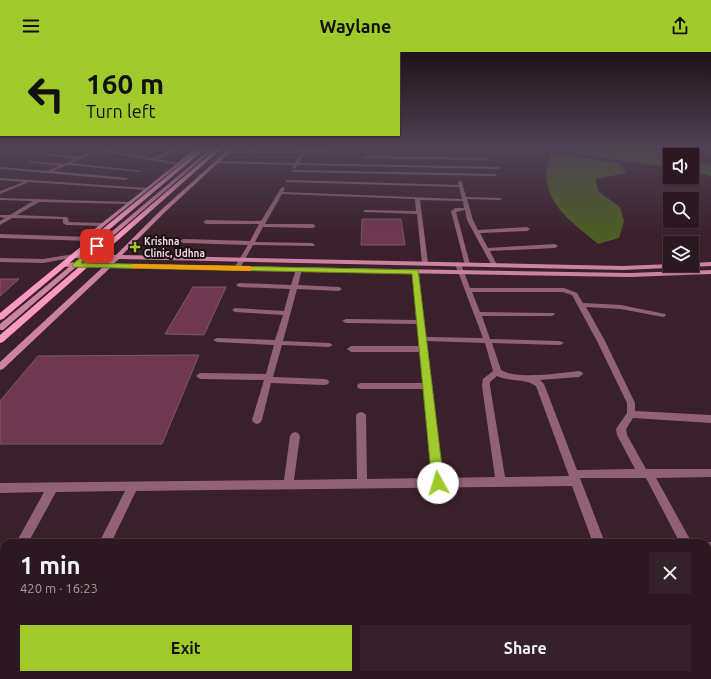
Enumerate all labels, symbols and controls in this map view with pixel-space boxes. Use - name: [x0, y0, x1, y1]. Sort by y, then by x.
- icon: menu: [20, 15, 42, 37]
- icon: share: [669, 15, 691, 37]
- text: Waylane: [320, 16, 391, 36]
- icon: left: [20, 68, 72, 120]
- text: 160 m: [86, 68, 164, 99]
- text: Turn left: [86, 101, 156, 121]
- map controls: [663, 148, 699, 272]
- button: sound: [663, 148, 699, 184]
- button: search: [663, 192, 699, 228]
- pin: [80, 229, 114, 263]
- icon: arrive: [86, 235, 108, 257]
- place label: Krishna Clinic, Udhna: [144, 236, 205, 259]
- button: layers: [663, 236, 699, 272]
- marker: Krishna Clinic, Udhna: [129, 241, 141, 253]
- position arrow: [417, 462, 459, 504]
- text: 1 min: [20, 552, 81, 579]
- button: close: [649, 552, 691, 594]
- text: 420 m · 16:23: [20, 581, 98, 595]
- button: Exit: [20, 625, 352, 671]
- button: Share: [360, 625, 691, 671]

